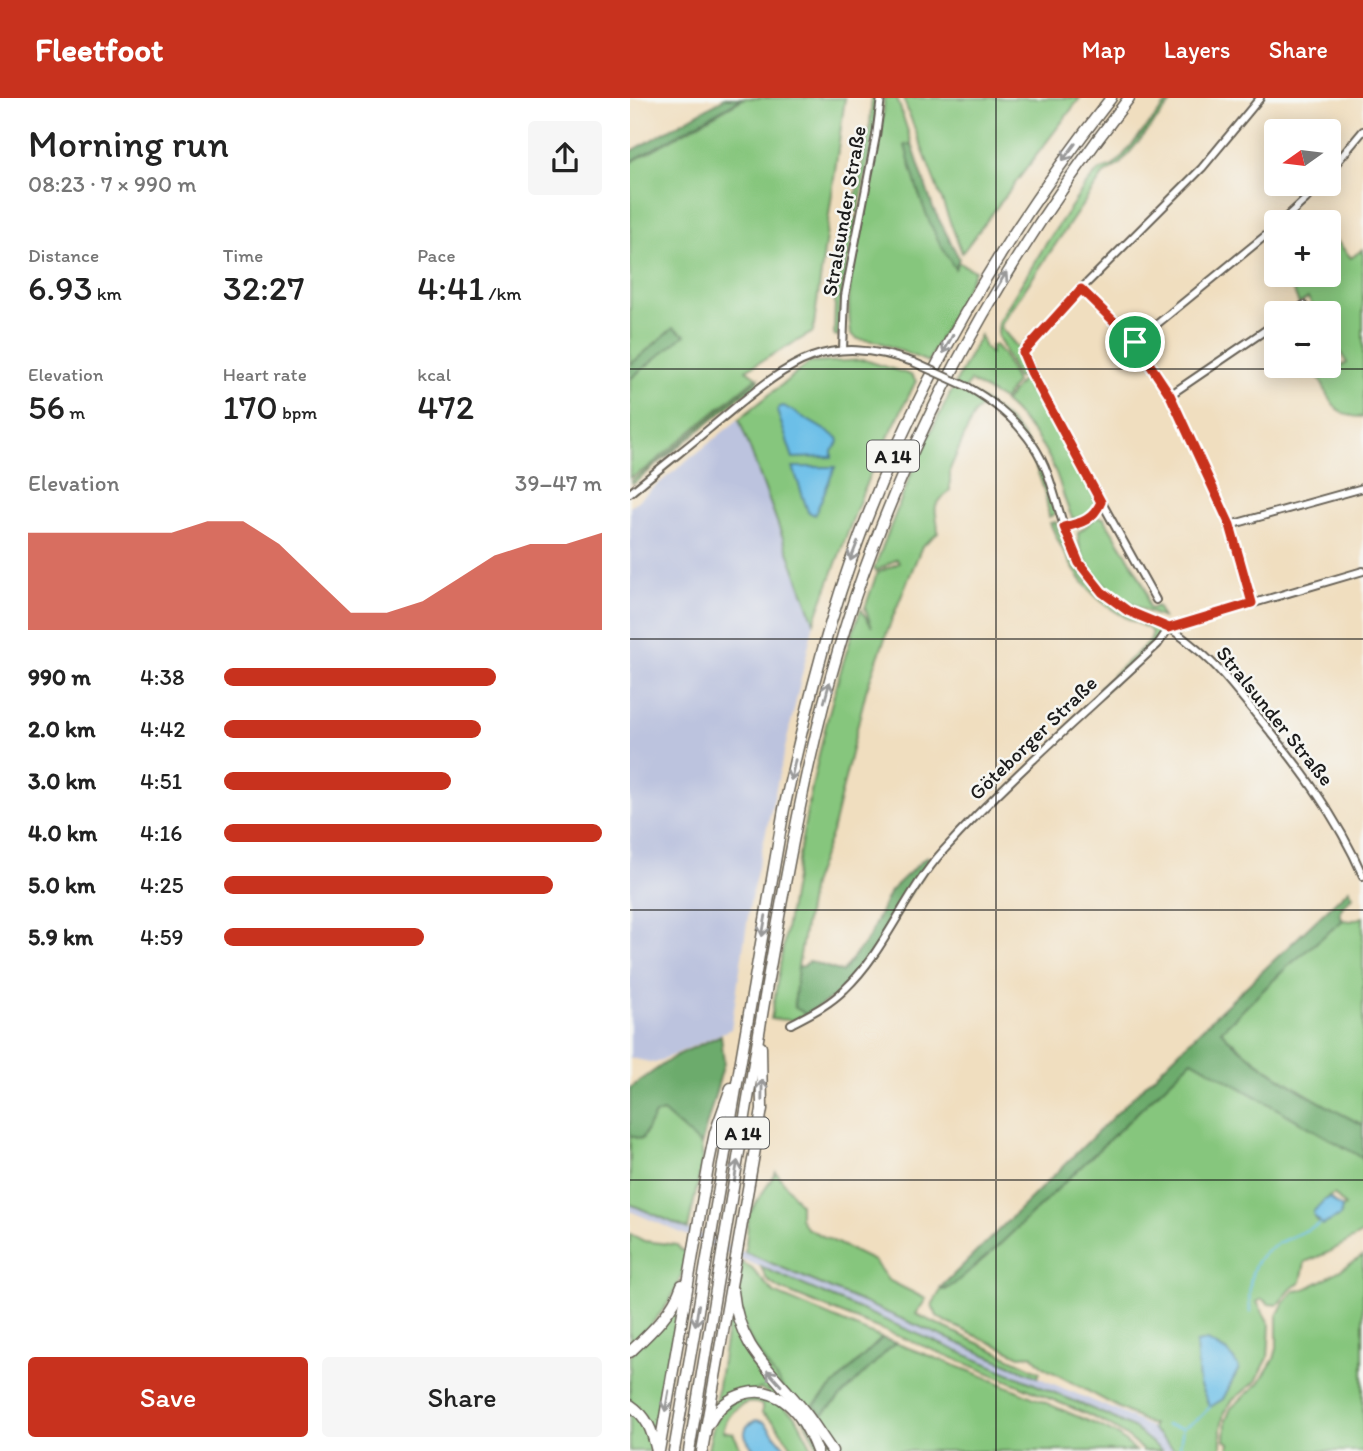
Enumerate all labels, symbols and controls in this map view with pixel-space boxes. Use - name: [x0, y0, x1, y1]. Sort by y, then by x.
- text: Fleetfoot: [35, 30, 163, 69]
- text: Map: [1082, 35, 1126, 64]
- text: Layers: [1164, 35, 1231, 64]
- text: Share: [1269, 35, 1328, 64]
- north arrow: [1264, 119, 1340, 196]
- map controls: [1264, 119, 1341, 378]
- text: Morning run: [28, 121, 229, 167]
- button: share: [528, 121, 602, 195]
- street label: Stralsunder Straße: [816, 124, 871, 298]
- one-way arrow: [1062, 142, 1076, 161]
- text: 08:23 · 7 × 990 m: [28, 170, 197, 198]
- button: +: [1264, 210, 1341, 287]
- text: Distance: [28, 244, 99, 267]
- text: Time: [223, 244, 263, 267]
- text: Pace: [417, 244, 455, 267]
- text: 6.93: [28, 267, 93, 309]
- text: 32:27: [223, 267, 305, 309]
- text: 4:41: [417, 267, 484, 309]
- one-way arrow: [994, 272, 1009, 291]
- text: km: [93, 282, 122, 305]
- text: /km: [484, 282, 522, 305]
- button: −: [1264, 301, 1341, 378]
- pin: [1105, 312, 1165, 372]
- icon: arrive: [1116, 323, 1154, 361]
- one-way arrow: [940, 333, 954, 354]
- text: Elevation: [28, 363, 104, 386]
- text: Heart rate: [223, 363, 307, 386]
- text: kcal: [417, 363, 451, 386]
- text: 56: [28, 386, 65, 428]
- text: 170: [223, 386, 278, 428]
- text: 472: [417, 386, 474, 428]
- text: m: [65, 401, 85, 424]
- text: bpm: [278, 401, 317, 424]
- road number: A 14: [867, 440, 919, 472]
- text: Elevation: [28, 469, 119, 497]
- text: 39–47 m: [515, 469, 602, 497]
- one-way arrow: [847, 540, 860, 562]
- street label: Stralsunder Straße: [1211, 641, 1340, 791]
- text: 990 m: [28, 663, 91, 691]
- text: 4:38: [140, 663, 185, 691]
- street label: Göteborger Straße: [963, 670, 1102, 805]
- one-way arrow: [821, 681, 834, 704]
- text: 2.0 km: [28, 715, 96, 743]
- text: 4:42: [140, 715, 185, 743]
- one-way arrow: [785, 758, 799, 781]
- text: 3.0 km: [28, 767, 96, 795]
- text: 4:51: [140, 767, 182, 795]
- text: 4.0 km: [28, 819, 97, 847]
- text: 4:16: [140, 819, 182, 847]
- text: 5.0 km: [28, 871, 95, 899]
- text: 4:25: [140, 871, 184, 899]
- one-way arrow: [757, 914, 770, 937]
- text: 5.9 km: [28, 923, 93, 951]
- text: 4:59: [140, 923, 184, 951]
- one-way arrow: [756, 1079, 769, 1102]
- road number: A 14: [717, 1118, 769, 1148]
- one-way arrow: [730, 1160, 743, 1183]
- one-way arrow: [690, 1304, 703, 1326]
- button: Save: [28, 1357, 308, 1437]
- button: Share: [322, 1357, 602, 1437]
- one-way arrow: [766, 1370, 783, 1387]
- one-way arrow: [660, 1389, 673, 1412]

